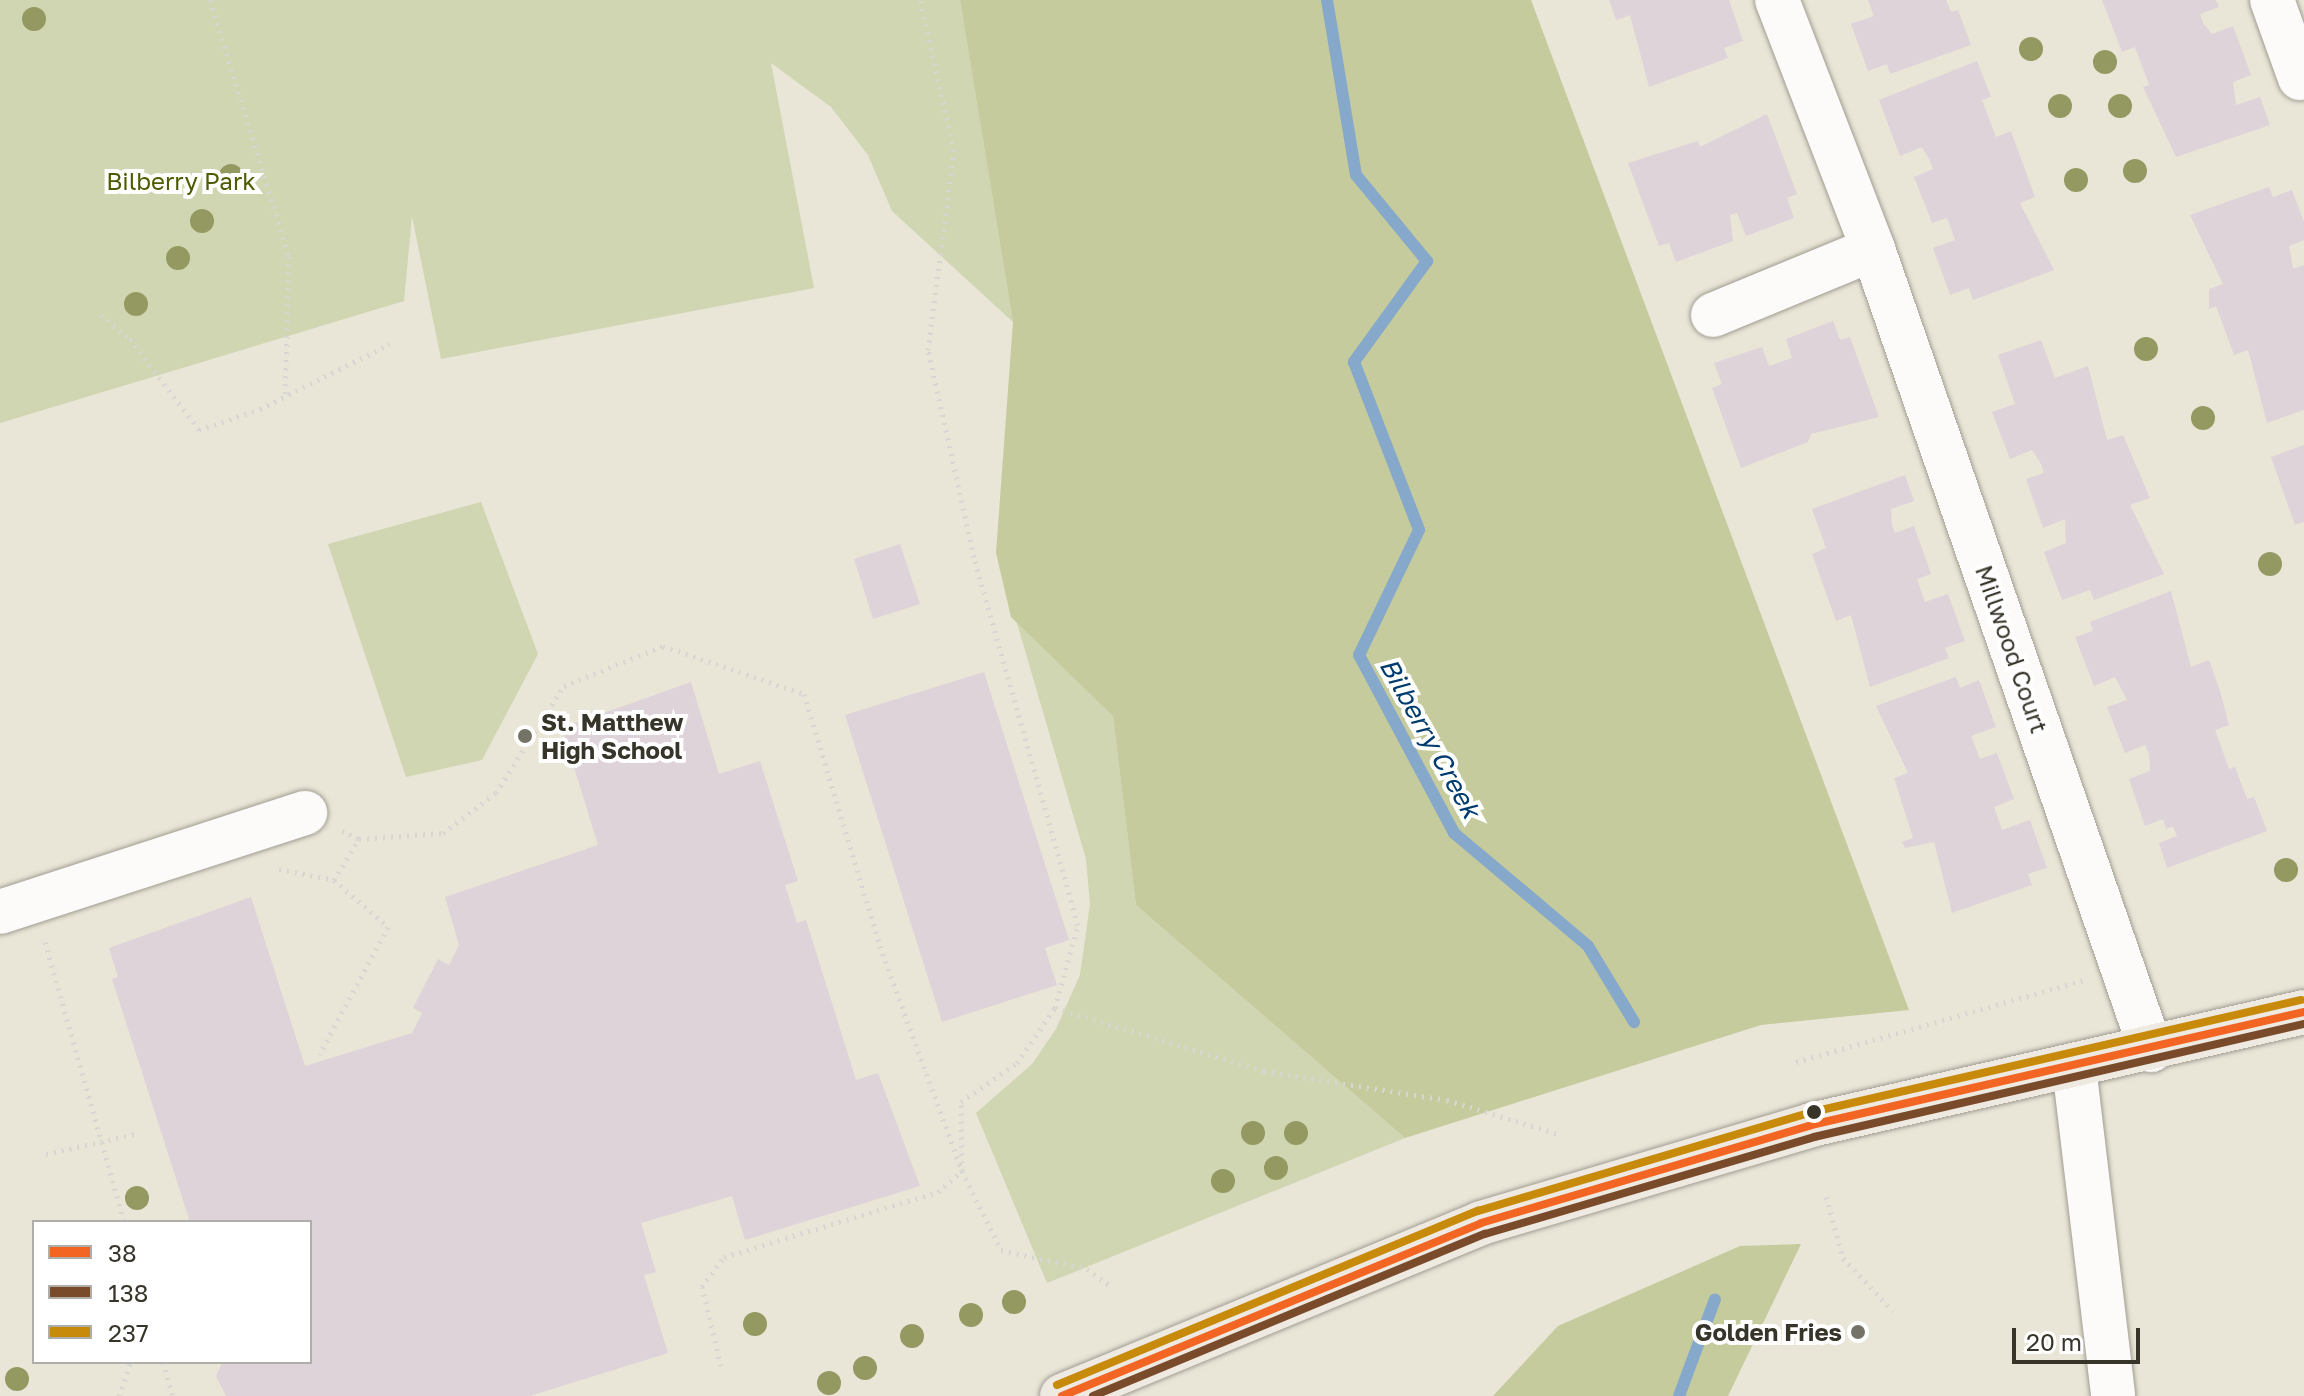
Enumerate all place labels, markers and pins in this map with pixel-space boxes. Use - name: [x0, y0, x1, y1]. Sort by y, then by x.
- place label: St. Matthew High School: [541, 708, 683, 764]
- marker: St. Matthew High School: [516, 727, 534, 745]
- unlabelled marker: [1806, 1104, 1822, 1120]
- place label: Golden Fries: [1695, 1318, 1842, 1346]
- marker: Golden Fries: [1849, 1323, 1867, 1341]

